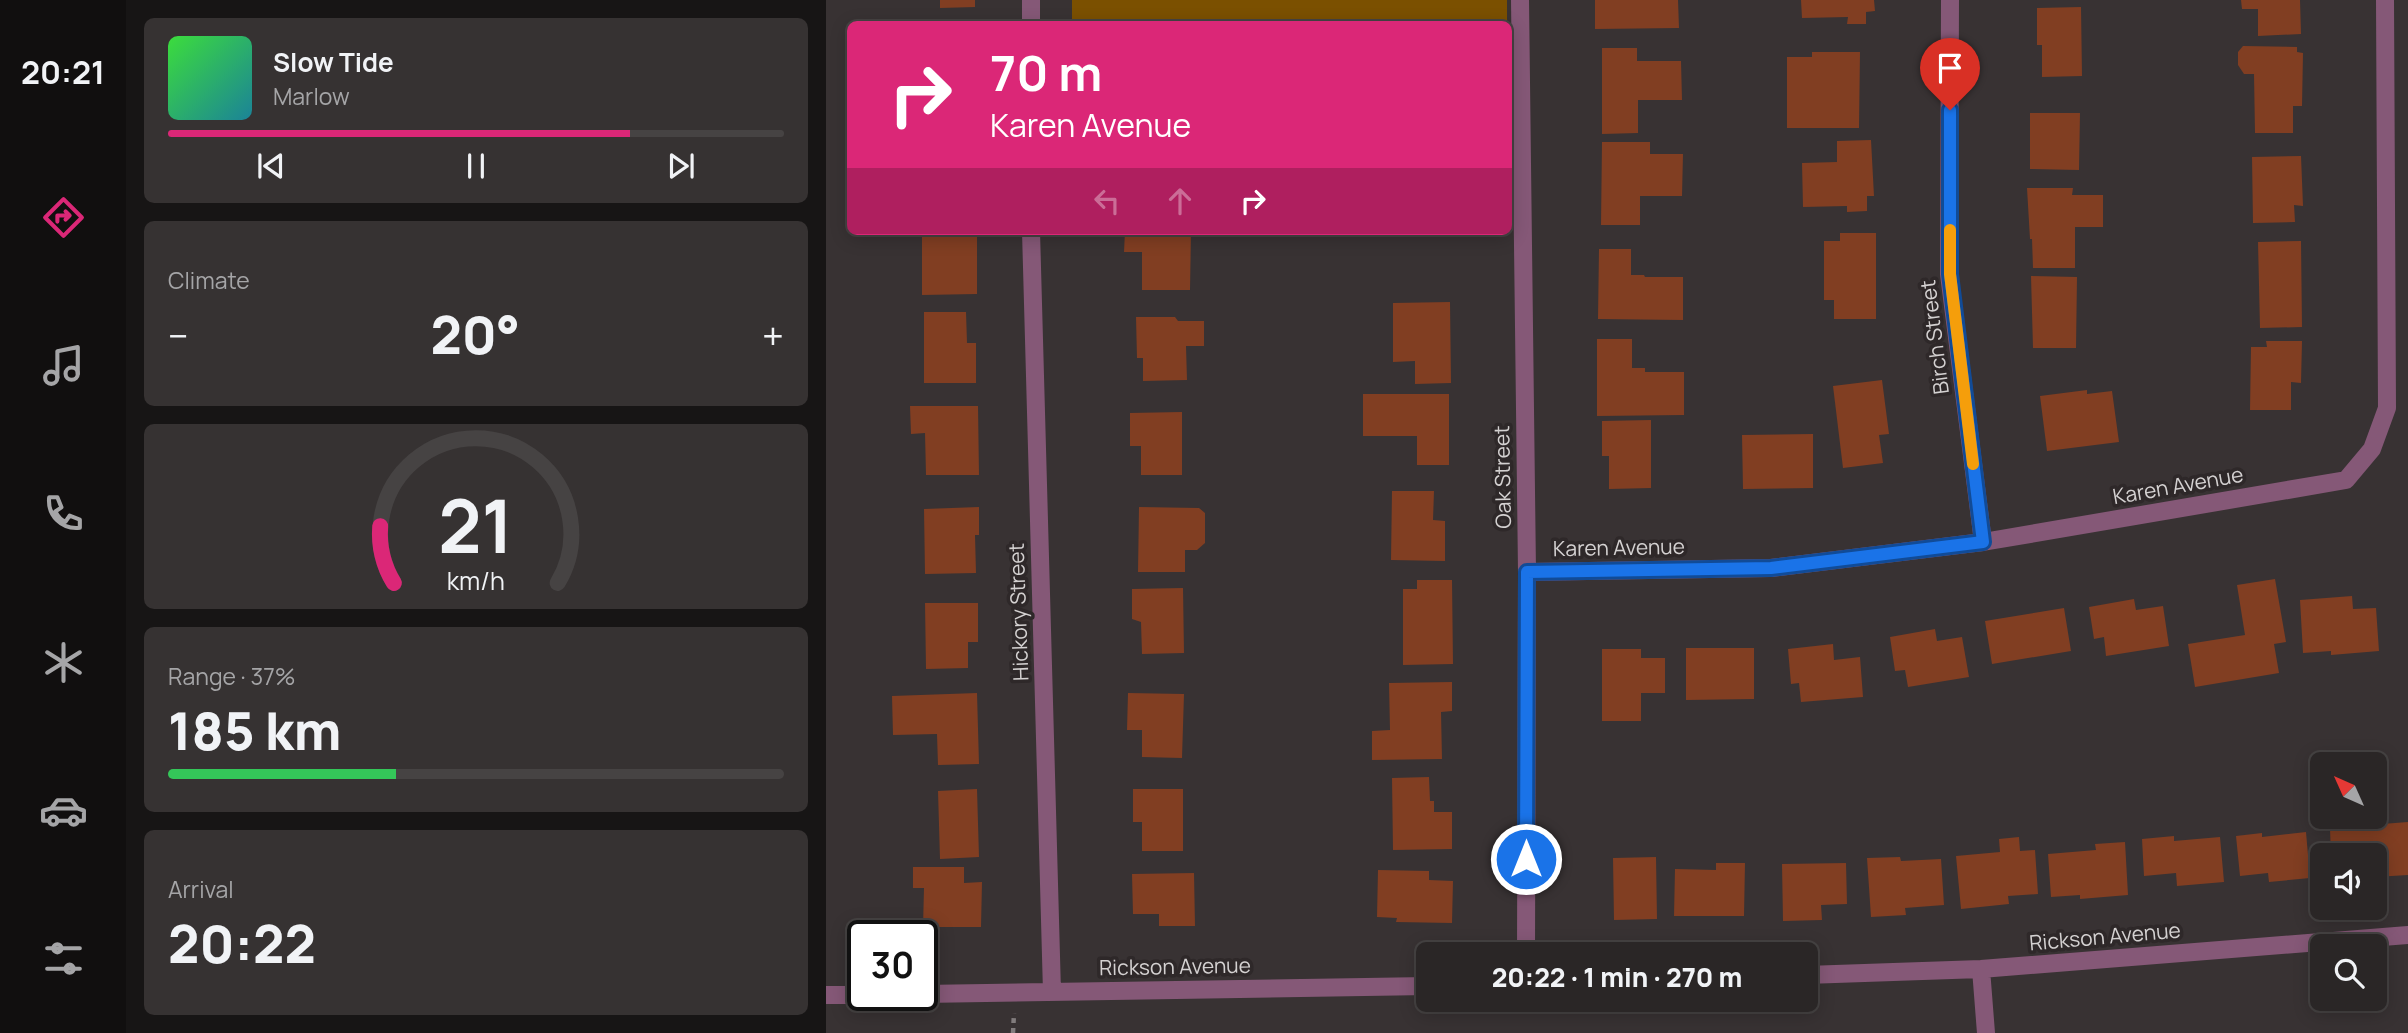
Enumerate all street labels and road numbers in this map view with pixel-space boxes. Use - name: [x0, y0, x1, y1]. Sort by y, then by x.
- street label: Birch Street: [1913, 278, 1955, 396]
- street label: Oak Street: [1487, 425, 1517, 529]
- street label: Karen Avenue: [2110, 460, 2245, 510]
- street label: Karen Avenue: [1553, 532, 1685, 562]
- street label: Hickory Street: [1002, 543, 1034, 681]
- street label: Rickson Avenue: [2028, 915, 2182, 957]
- street label: Rickson Avenue: [1099, 951, 1251, 981]

